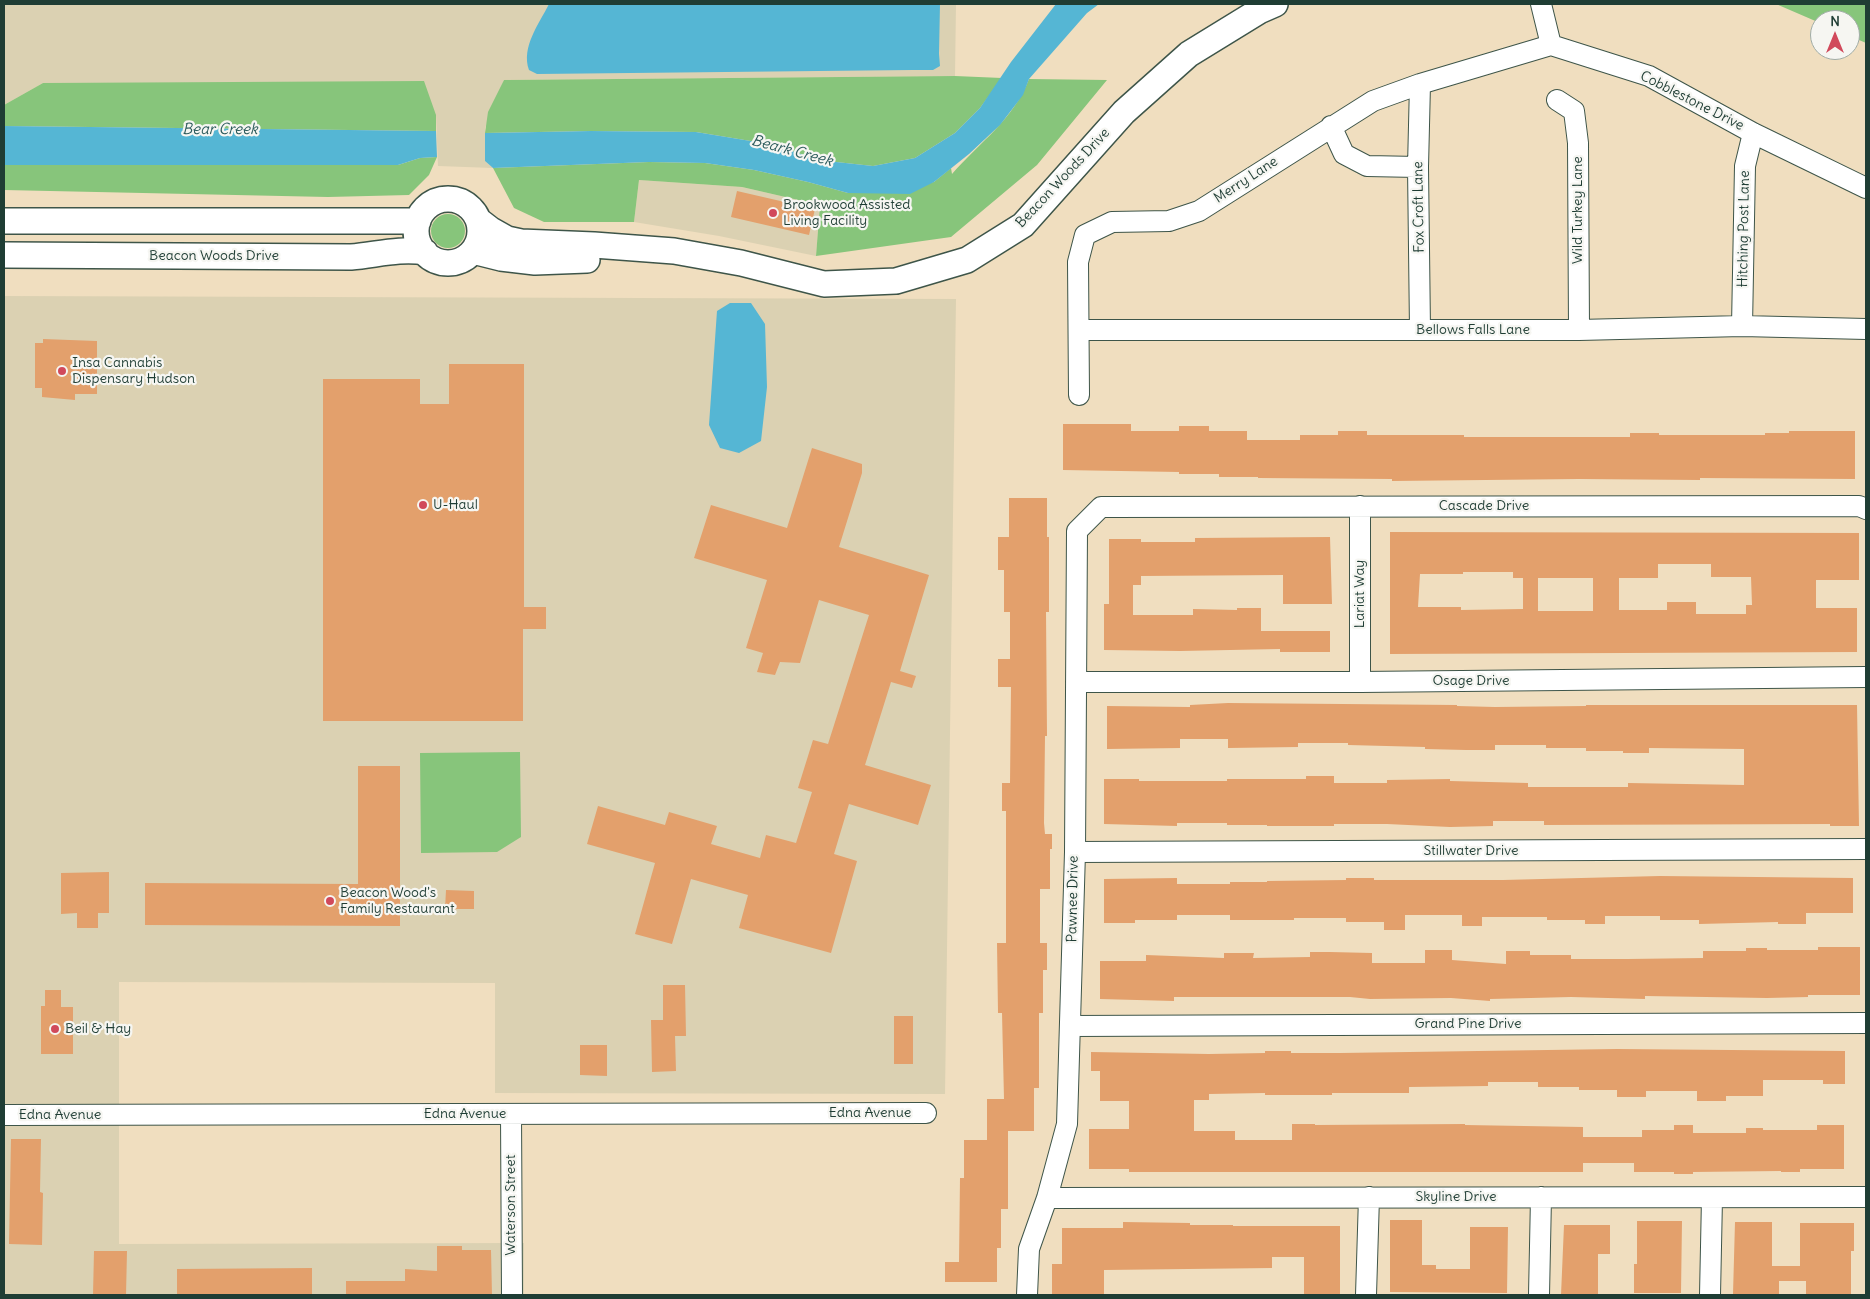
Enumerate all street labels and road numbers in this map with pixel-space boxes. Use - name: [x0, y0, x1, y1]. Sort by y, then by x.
- street label: Cobblestone Drive: [1637, 68, 1747, 134]
- street label: Beacon Woods Drive: [1013, 125, 1113, 231]
- street label: Merry Lane: [1211, 153, 1281, 207]
- street label: Wild Turkey Lane: [1570, 156, 1586, 264]
- street label: Fox Croft Lane: [1410, 161, 1428, 253]
- street label: Hitching Post Lane: [1735, 170, 1753, 288]
- street label: Beacon Woods Drive: [149, 248, 279, 264]
- street label: Bellows Falls Lane: [1416, 322, 1530, 338]
- street label: Cascade Drive: [1439, 498, 1529, 514]
- street label: Lariat Way: [1352, 560, 1368, 628]
- street label: Osage Drive: [1433, 673, 1509, 689]
- street label: Stillwater Drive: [1424, 843, 1518, 859]
- street label: Pawnee Drive: [1064, 856, 1082, 942]
- street label: Grand Pine Drive: [1415, 1016, 1521, 1032]
- street label: Edna Avenue: [829, 1105, 911, 1121]
- street label: Edna Avenue: [424, 1106, 506, 1122]
- street label: Edna Avenue: [19, 1107, 101, 1123]
- street label: Waterson Street: [503, 1154, 519, 1256]
- street label: Skyline Drive: [1415, 1189, 1497, 1205]

